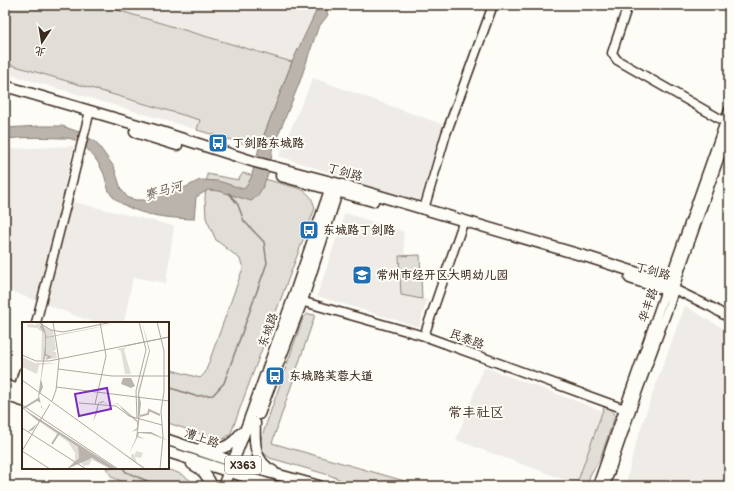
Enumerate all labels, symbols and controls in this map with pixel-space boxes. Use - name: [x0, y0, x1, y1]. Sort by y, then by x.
- north arrow: [22, 22, 62, 62]
- text: 北: [33, 44, 47, 59]
- bus stop icon: 丁剑路东城路: [207, 132, 229, 154]
- place label: 丁剑路东城路: [232, 136, 304, 151]
- street label: 丁剑路: [325, 160, 364, 185]
- water label: 赛马河: [142, 177, 186, 204]
- bus stop icon: 东城路丁剑路: [298, 219, 320, 241]
- place label: 东城路丁剑路: [323, 223, 395, 238]
- street label: 丁剑路: [634, 260, 672, 283]
- school or university icon: 常州市经开区大明幼儿园: [351, 264, 373, 286]
- place label: 常州市经开区大明幼儿园: [376, 268, 508, 283]
- street label: 华丰路: [636, 286, 661, 325]
- street label: 东城路: [255, 311, 282, 350]
- inset map: [22, 322, 169, 469]
- street label: 民泰路: [447, 326, 486, 353]
- bus stop icon: 东城路芙蓉大道: [264, 365, 286, 387]
- place label: 东城路芙蓉大道: [289, 369, 373, 384]
- district label: 常丰社区: [448, 404, 504, 421]
- street label: 漕上路: [182, 426, 221, 451]
- road number: X363: [225, 456, 261, 474]

